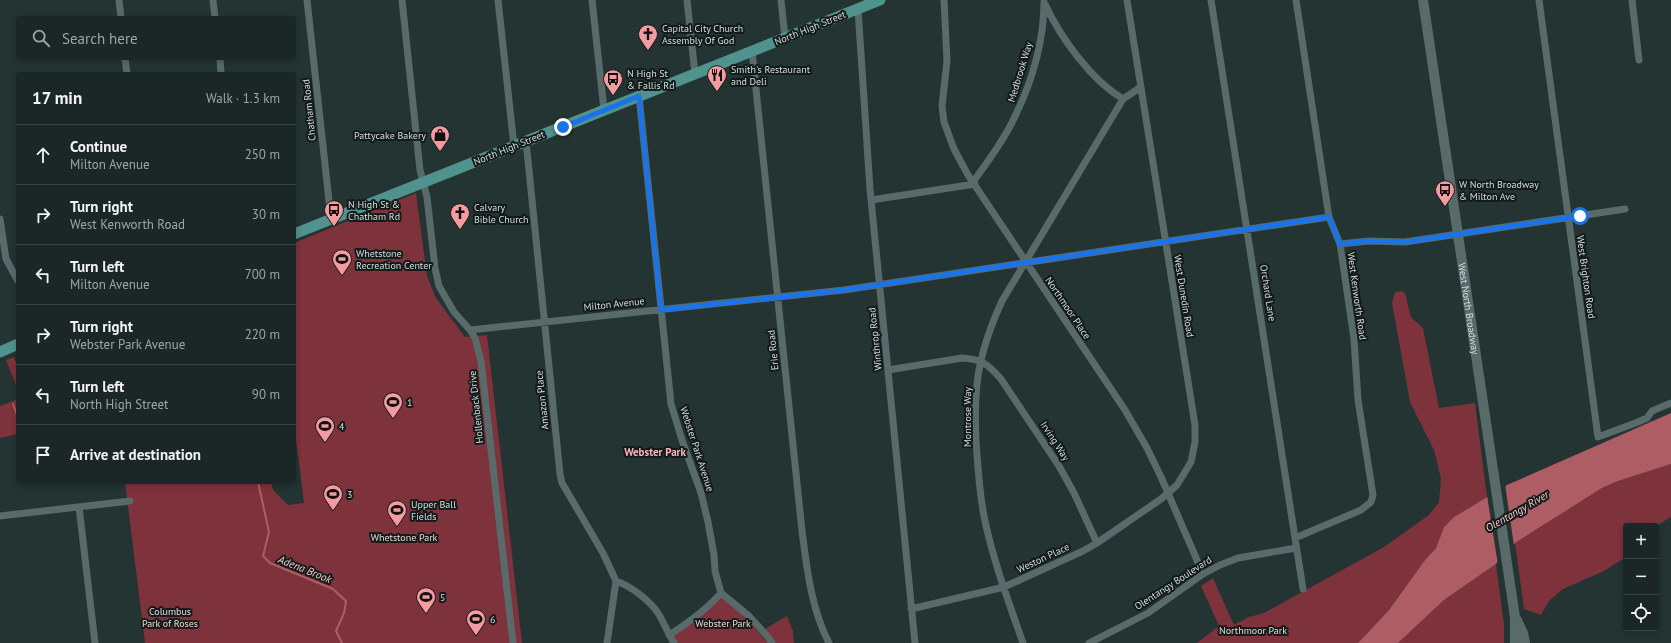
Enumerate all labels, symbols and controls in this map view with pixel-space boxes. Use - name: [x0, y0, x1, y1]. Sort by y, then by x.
- street label: North High Street: [772, 8, 848, 48]
- search box: [16, 16, 296, 60]
- place label: Capital City Church Assembly Of God: [662, 22, 743, 47]
- church icon: Capital City Church Assembly Of God: [637, 23, 659, 51]
- icon: search: [30, 27, 52, 49]
- text: Search here: [62, 29, 138, 48]
- street label: Medbrook Way: [1005, 40, 1035, 104]
- place label: Smith's Restaurant and Deli: [731, 63, 811, 88]
- restaurant icon: Smith's Restaurant and Deli: [706, 64, 728, 92]
- place label: N High St & Fallis Rd: [627, 67, 675, 92]
- bus stop icon: N High St & Fallis Rd: [602, 68, 624, 96]
- street label: Chatham Road: [299, 79, 319, 141]
- text: 17 min: [32, 87, 82, 109]
- text: Walk · 1.3 km: [206, 90, 280, 107]
- route end: [554, 118, 572, 136]
- shop icon: Pattycake Bakery: [429, 124, 451, 152]
- street label: North High Street: [471, 128, 547, 168]
- place label: Pattycake Bakery: [354, 129, 426, 142]
- text: Continue: [70, 137, 127, 156]
- icon: ahead: [32, 144, 54, 166]
- text: 250 m: [245, 146, 280, 163]
- text: Milton Avenue: [70, 156, 150, 173]
- place label: W North Broadway & Milton Ave: [1459, 178, 1539, 203]
- bus stop icon: W North Broadway & Milton Ave: [1434, 179, 1456, 207]
- text: Turn right: [70, 197, 133, 216]
- place label: N High St & Chatham Rd: [348, 198, 400, 223]
- bus stop icon: N High St & Chatham Rd: [323, 199, 345, 227]
- place label: Calvary Bible Church: [474, 201, 529, 226]
- church icon: Calvary Bible Church: [449, 202, 471, 230]
- icon: right: [32, 204, 54, 226]
- text: 30 m: [252, 206, 280, 223]
- route start: [1571, 207, 1589, 225]
- text: West Kenworth Road: [70, 216, 185, 233]
- street label: West Brighton Road: [1574, 235, 1598, 319]
- place label: Whetstone Recreation Center: [356, 247, 432, 272]
- sports icon: Whetstone Recreation Center: [331, 248, 353, 276]
- street label: West Kenworth Road: [1344, 251, 1370, 341]
- street label: West Dunedin Road: [1171, 254, 1197, 338]
- text: Turn left: [70, 257, 124, 276]
- street label: West North Broadway: [1456, 262, 1482, 356]
- icon: left: [32, 264, 54, 286]
- street label: Orchard Lane: [1257, 264, 1279, 322]
- text: 700 m: [245, 266, 280, 283]
- street label: Northmoor Place: [1042, 274, 1094, 342]
- text: Milton Avenue: [70, 276, 150, 293]
- street label: Milton Avenue: [583, 294, 645, 314]
- street label: Winthrop Road: [865, 307, 885, 371]
- text: Turn right: [70, 317, 133, 336]
- icon: right: [32, 324, 54, 346]
- text: 220 m: [245, 326, 280, 343]
- street label: Erie Road: [764, 329, 782, 371]
- text: Webster Park Avenue: [70, 336, 185, 353]
- street label: Hollenback Drive: [466, 370, 486, 444]
- street label: Amazon Place: [532, 370, 552, 430]
- text: Turn left: [70, 377, 124, 396]
- icon: left: [32, 384, 54, 406]
- text: 90 m: [252, 386, 280, 403]
- street label: Montrose Way: [961, 387, 974, 447]
- sports icon: 1: [382, 391, 404, 419]
- text: North High Street: [70, 396, 169, 413]
- place label: 1: [407, 396, 412, 409]
- street label: Webster Park Avenue: [677, 405, 717, 493]
- sports icon: 4: [314, 415, 336, 443]
- street label: Irving Way: [1037, 419, 1073, 464]
- place label: 4: [339, 420, 345, 433]
- icon: arrive: [32, 444, 54, 466]
- text: Arrive at destination: [70, 445, 201, 464]
- district label: Webster Park: [624, 445, 686, 459]
- sports icon: 3: [322, 483, 344, 511]
- water label: Olentangy River: [1483, 487, 1552, 535]
- place label: 3: [347, 488, 352, 501]
- place label: Upper Ball Fields: [411, 498, 456, 523]
- sports icon: Upper Ball Fields: [386, 499, 408, 527]
- map controls: [1623, 523, 1659, 631]
- button: +: [1623, 523, 1659, 559]
- park label: Whetstone Park: [371, 531, 438, 544]
- street label: Weston Place: [1015, 540, 1071, 576]
- water label: Adena Brook: [275, 552, 335, 586]
- street label: Olentangy Boulevard: [1132, 553, 1214, 613]
- button: −: [1623, 559, 1659, 595]
- sports icon: 5: [415, 586, 437, 614]
- place label: 5: [440, 591, 445, 604]
- button: locate: [1623, 595, 1659, 631]
- park label: Columbus Park of Roses: [142, 605, 198, 630]
- sports icon: 6: [465, 608, 487, 636]
- place label: 6: [490, 613, 495, 626]
- park label: Webster Park: [695, 617, 751, 630]
- park label: Northmoor Park: [1219, 624, 1287, 637]

